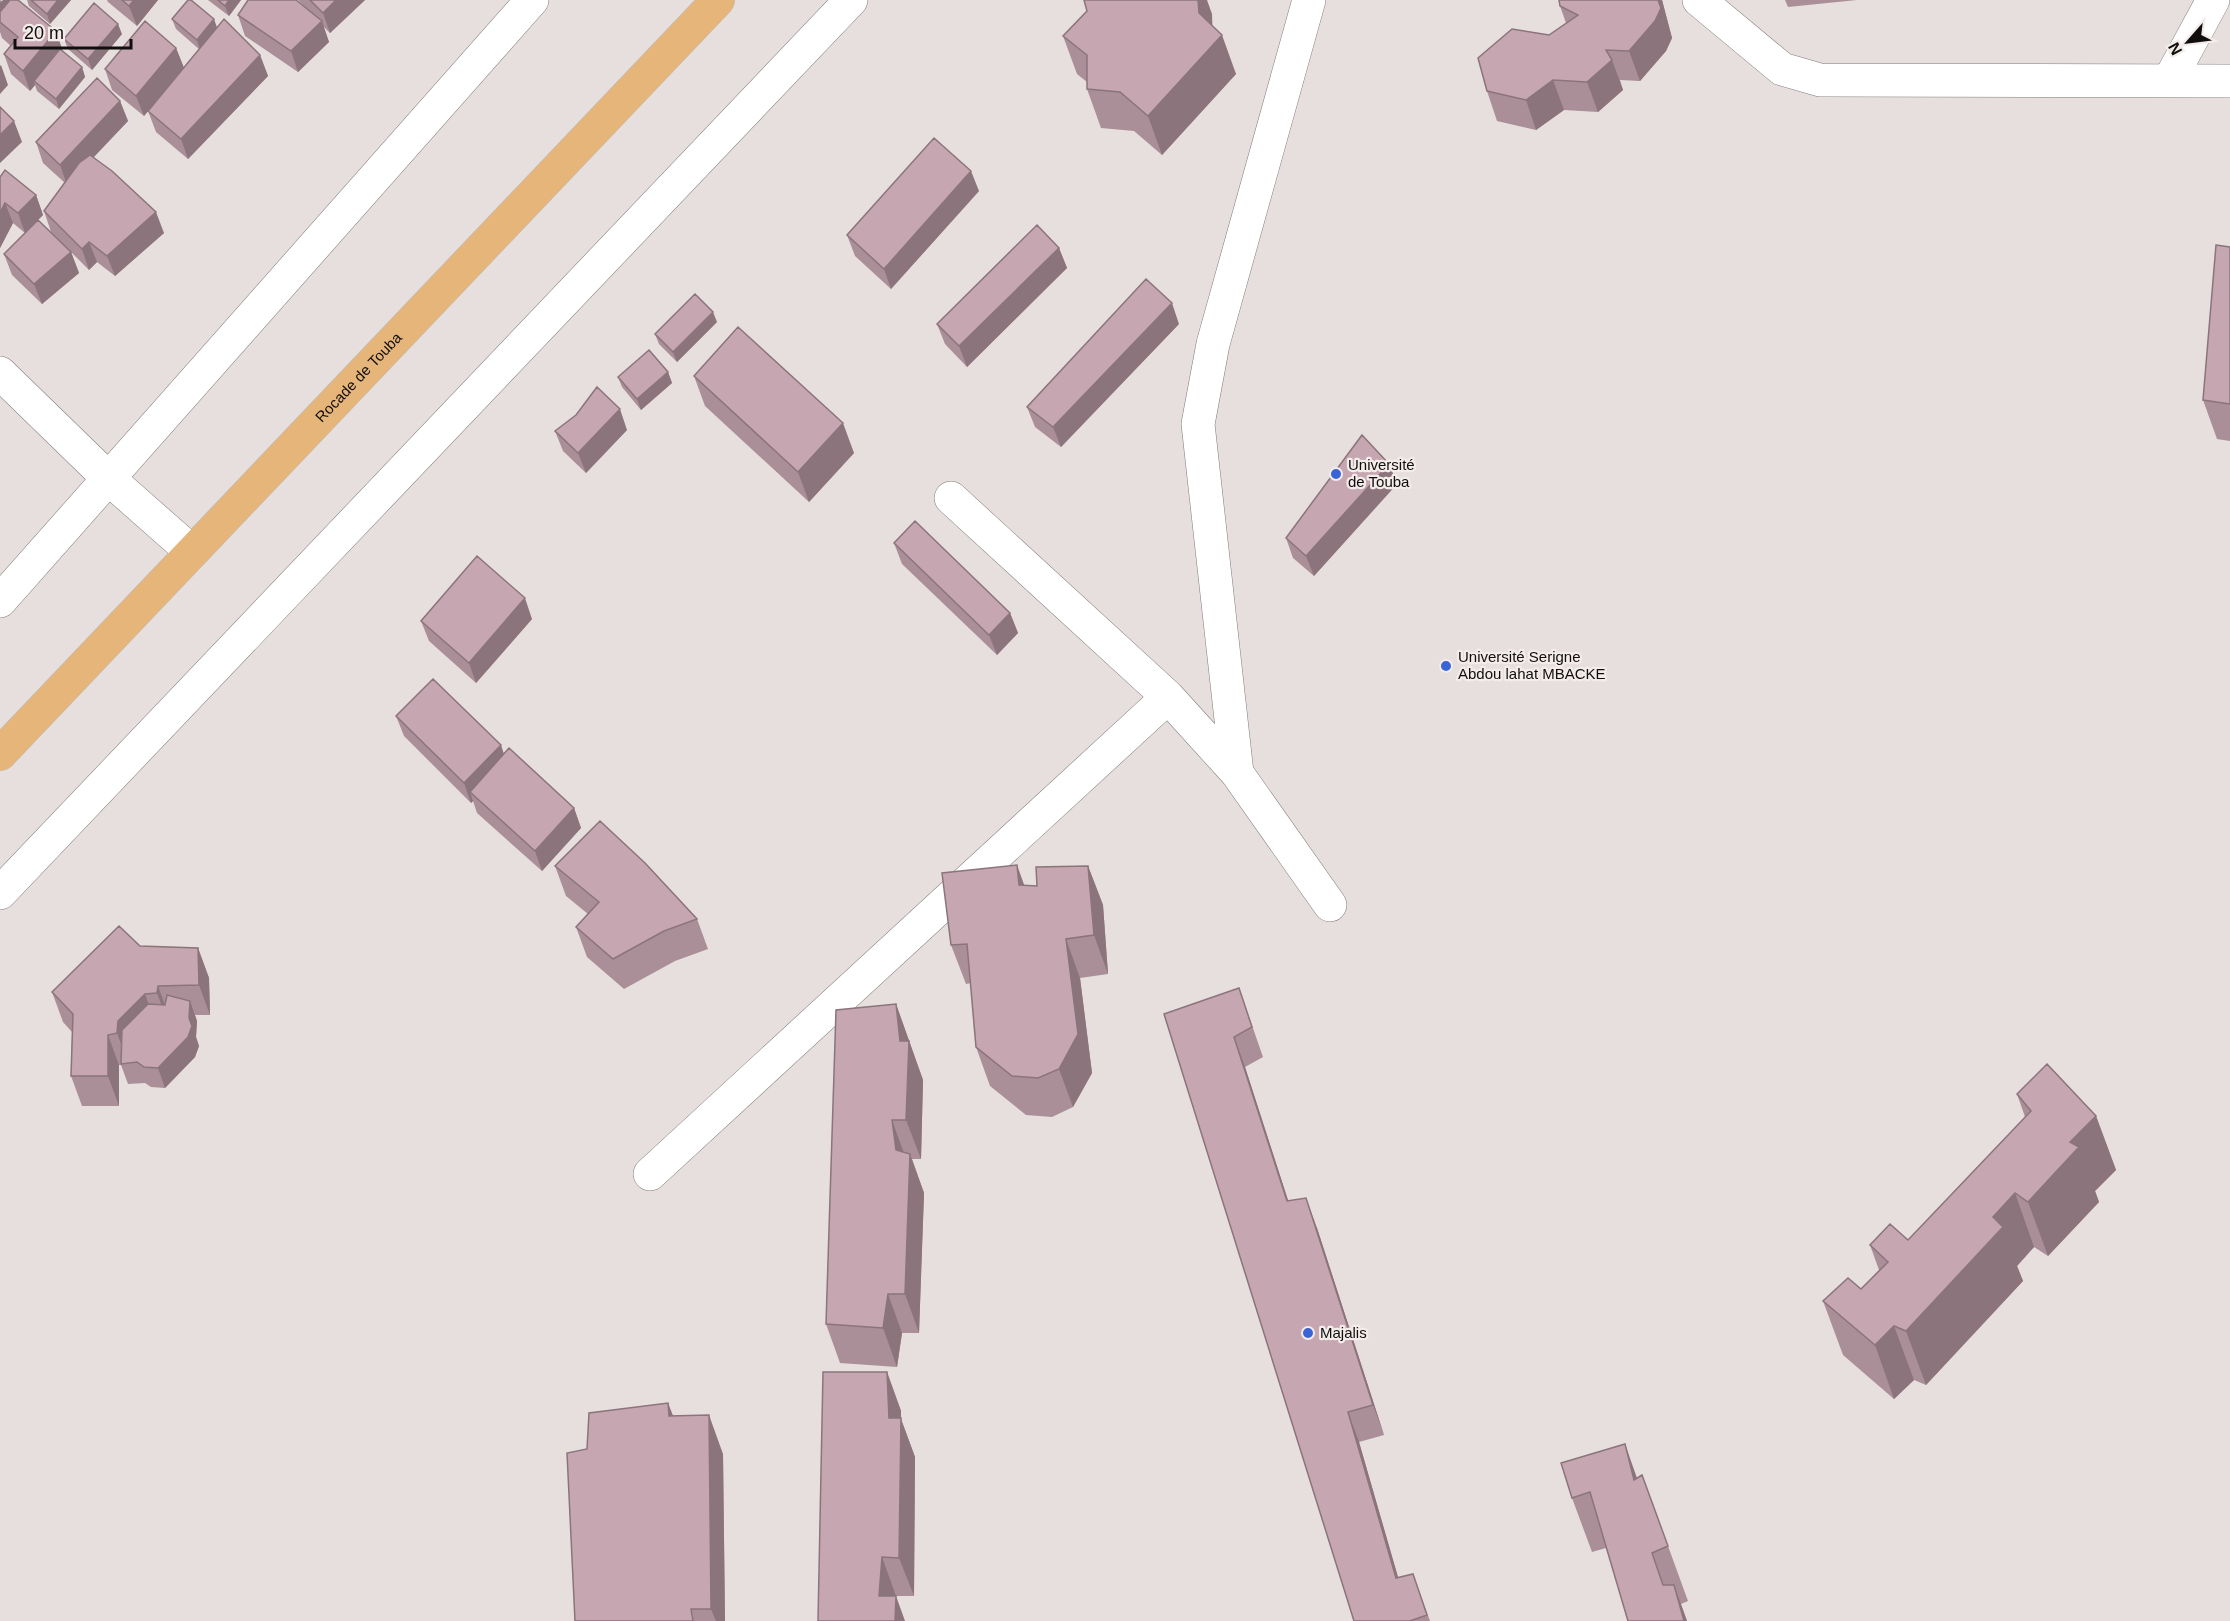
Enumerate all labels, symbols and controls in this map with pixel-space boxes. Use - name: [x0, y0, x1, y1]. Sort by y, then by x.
- scale bar: [15, 12, 130, 50]
- north arrow: [2158, 12, 2218, 72]
- text: 20 m: [24, 23, 64, 43]
- text: N: [2165, 40, 2185, 58]
- street label: Rocade de Touba: [312, 328, 405, 425]
- place label: Université de Touba: [1348, 456, 1415, 490]
- marker: Université de Touba: [1329, 467, 1343, 481]
- place label: Université Serigne Abdou lahat MBACKE: [1458, 648, 1606, 682]
- marker: Université Serigne Abdou lahat MBACKE: [1439, 659, 1453, 673]
- place label: Majalis: [1320, 1324, 1367, 1341]
- marker: Majalis: [1301, 1326, 1315, 1340]

